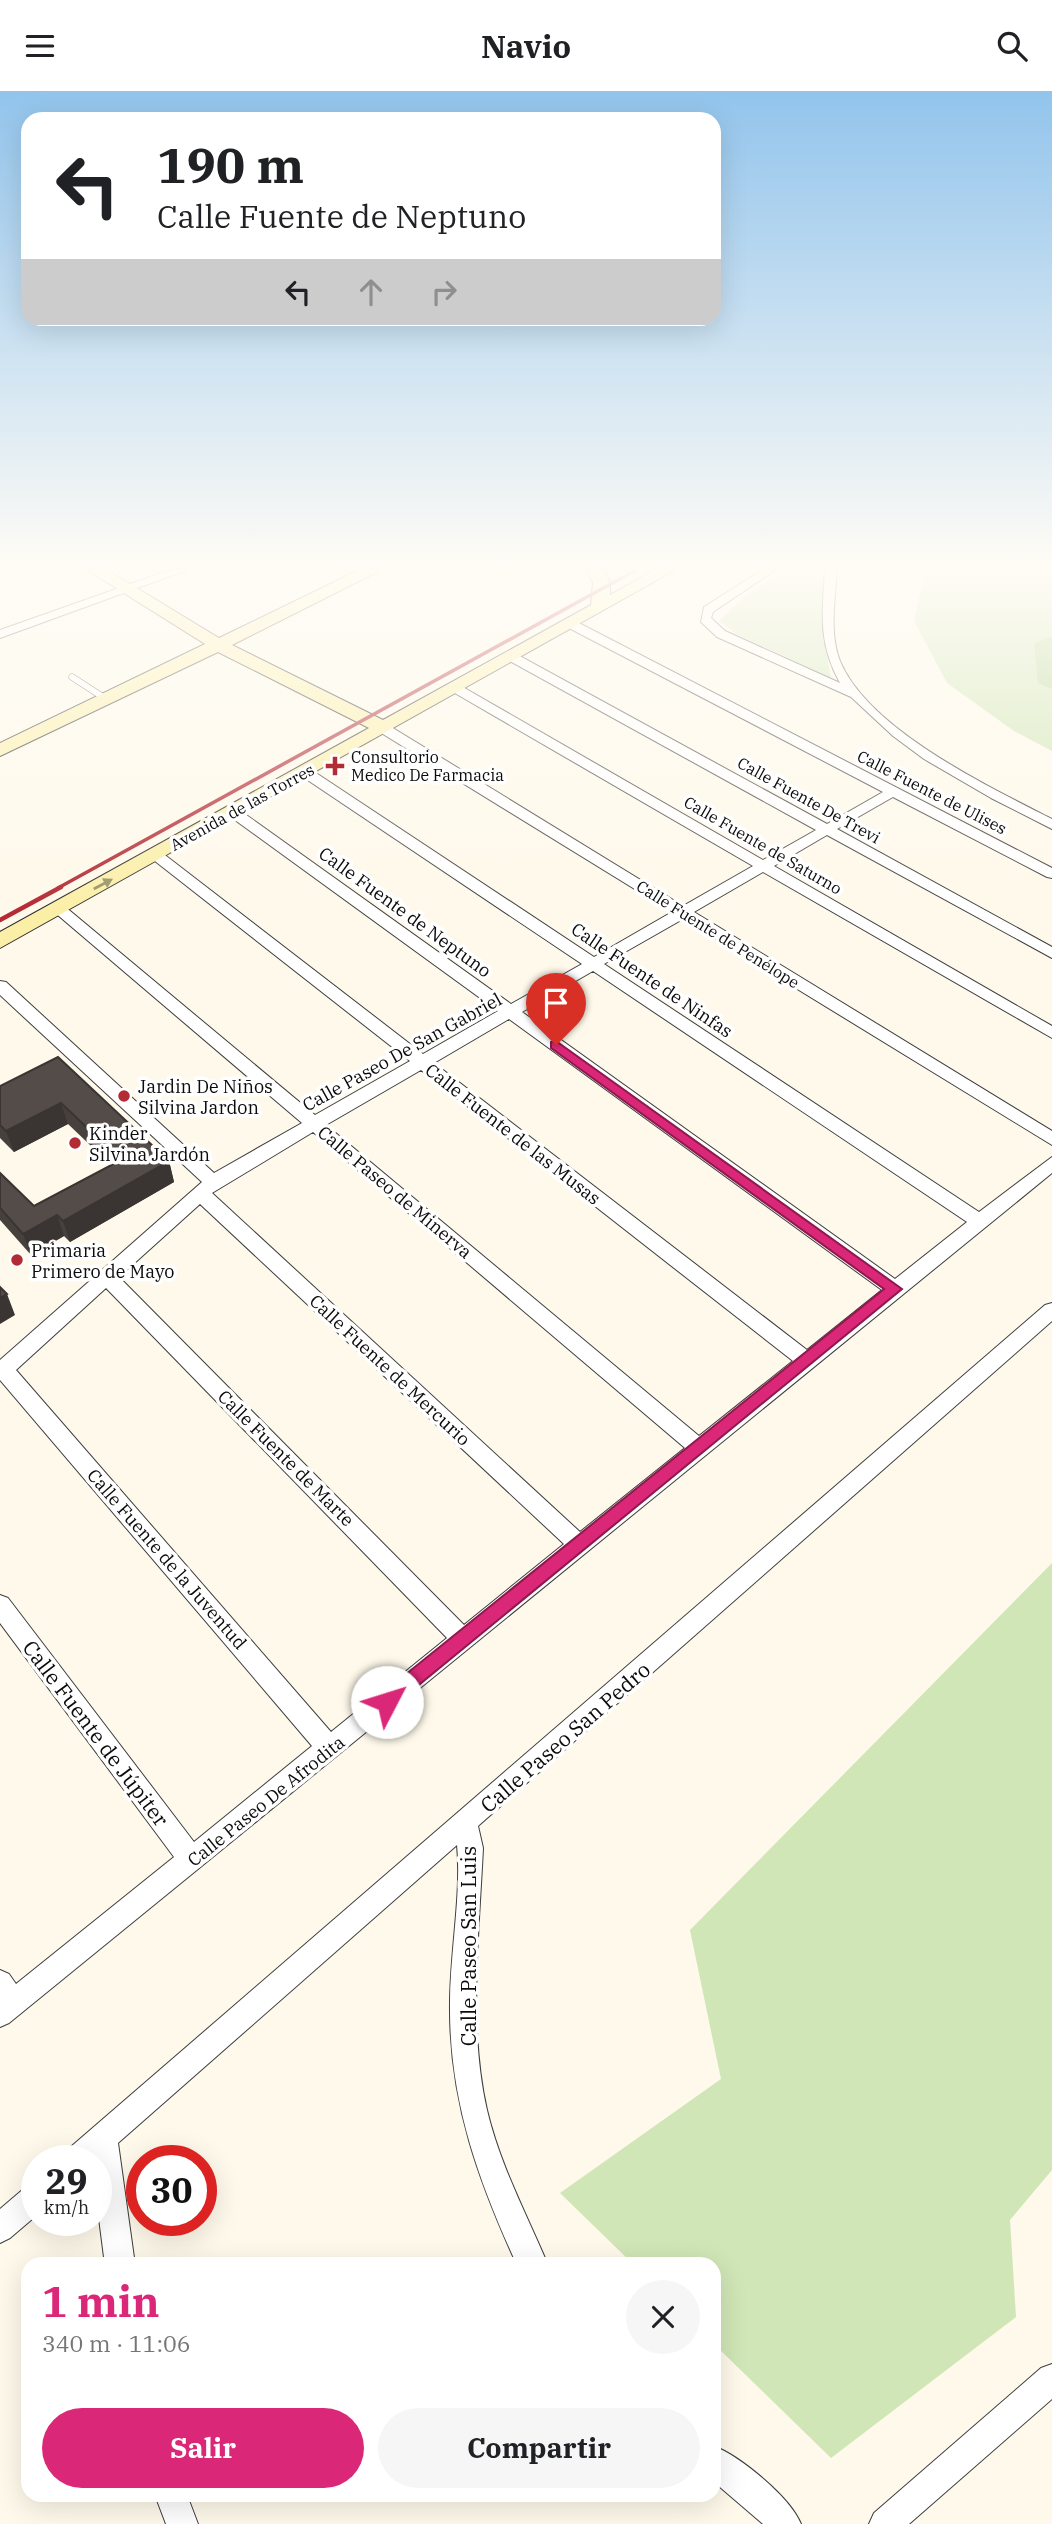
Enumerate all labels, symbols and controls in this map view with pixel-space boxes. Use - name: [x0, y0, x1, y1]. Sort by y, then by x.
- text: Navio: [481, 25, 571, 67]
- icon: menu: [21, 27, 59, 65]
- icon: search: [993, 27, 1031, 65]
- text: 190 m: [157, 133, 304, 196]
- icon: left: [42, 140, 133, 231]
- text: Calle Fuente de Neptuno: [157, 195, 526, 237]
- icon: left: [279, 273, 317, 311]
- icon: ahead: [352, 273, 390, 311]
- icon: right: [425, 273, 463, 311]
- street label: Calle Fuente de Ulises: [854, 746, 1010, 838]
- place label: Consultorio Medico De Farmacia: [351, 747, 504, 785]
- street label: Calle Fuente De Trevi: [734, 752, 884, 848]
- marker: Consultorio Medico De Farmacia: [325, 756, 345, 776]
- street label: Avenida de las Torres: [167, 759, 317, 855]
- street label: Calle Fuente de Saturno: [680, 792, 846, 898]
- street label: Calle Fuente de Neptuno: [314, 842, 496, 982]
- street label: Calle Fuente de Penélope: [633, 876, 803, 992]
- one-way arrow: [93, 878, 112, 890]
- street label: Calle Fuente de Ninfas: [567, 917, 737, 1043]
- pin: [526, 973, 586, 1045]
- icon: arrive: [537, 984, 575, 1022]
- street label: Calle Paseo De San Gabriel: [298, 988, 506, 1116]
- street label: Calle Fuente de las Musas: [421, 1058, 605, 1210]
- place label: Jardin De Niños Silvina Jardon: [138, 1075, 273, 1119]
- marker: Jardin De Niños Silvina Jardon: [116, 1088, 132, 1104]
- street label: Calle Paseo de Minerva: [313, 1121, 477, 1263]
- place label: Kinder Silvina Jardón: [89, 1122, 210, 1166]
- marker: Kinder Silvina Jardón: [67, 1135, 83, 1151]
- place label: Primaria Primero de Mayo: [31, 1239, 175, 1283]
- marker: Primaria Primero de Mayo: [9, 1252, 25, 1268]
- street label: Calle Fuente de Mercurio: [305, 1289, 475, 1451]
- street label: Calle Fuente de Marte: [213, 1385, 359, 1531]
- street label: Calle Fuente de la Juventud: [82, 1464, 252, 1654]
- street label: Calle Fuente de Júpiter: [17, 1634, 176, 1832]
- street label: Calle Paseo San Pedro: [474, 1655, 656, 1819]
- position arrow: [350, 1665, 424, 1739]
- street label: Calle Paseo De Afrodita: [183, 1730, 349, 1872]
- street label: Calle Paseo San Luis: [454, 1846, 482, 2046]
- speed limit sign: 30: [126, 2145, 217, 2236]
- text: 29: [45, 2158, 88, 2204]
- text: km/h: [44, 2196, 89, 2219]
- text: 1 min: [42, 2274, 160, 2329]
- button: close: [626, 2280, 700, 2354]
- text: 340 m · 11:06: [42, 2328, 191, 2358]
- button: Salir: [42, 2408, 364, 2488]
- button: Compartir: [378, 2408, 700, 2488]

